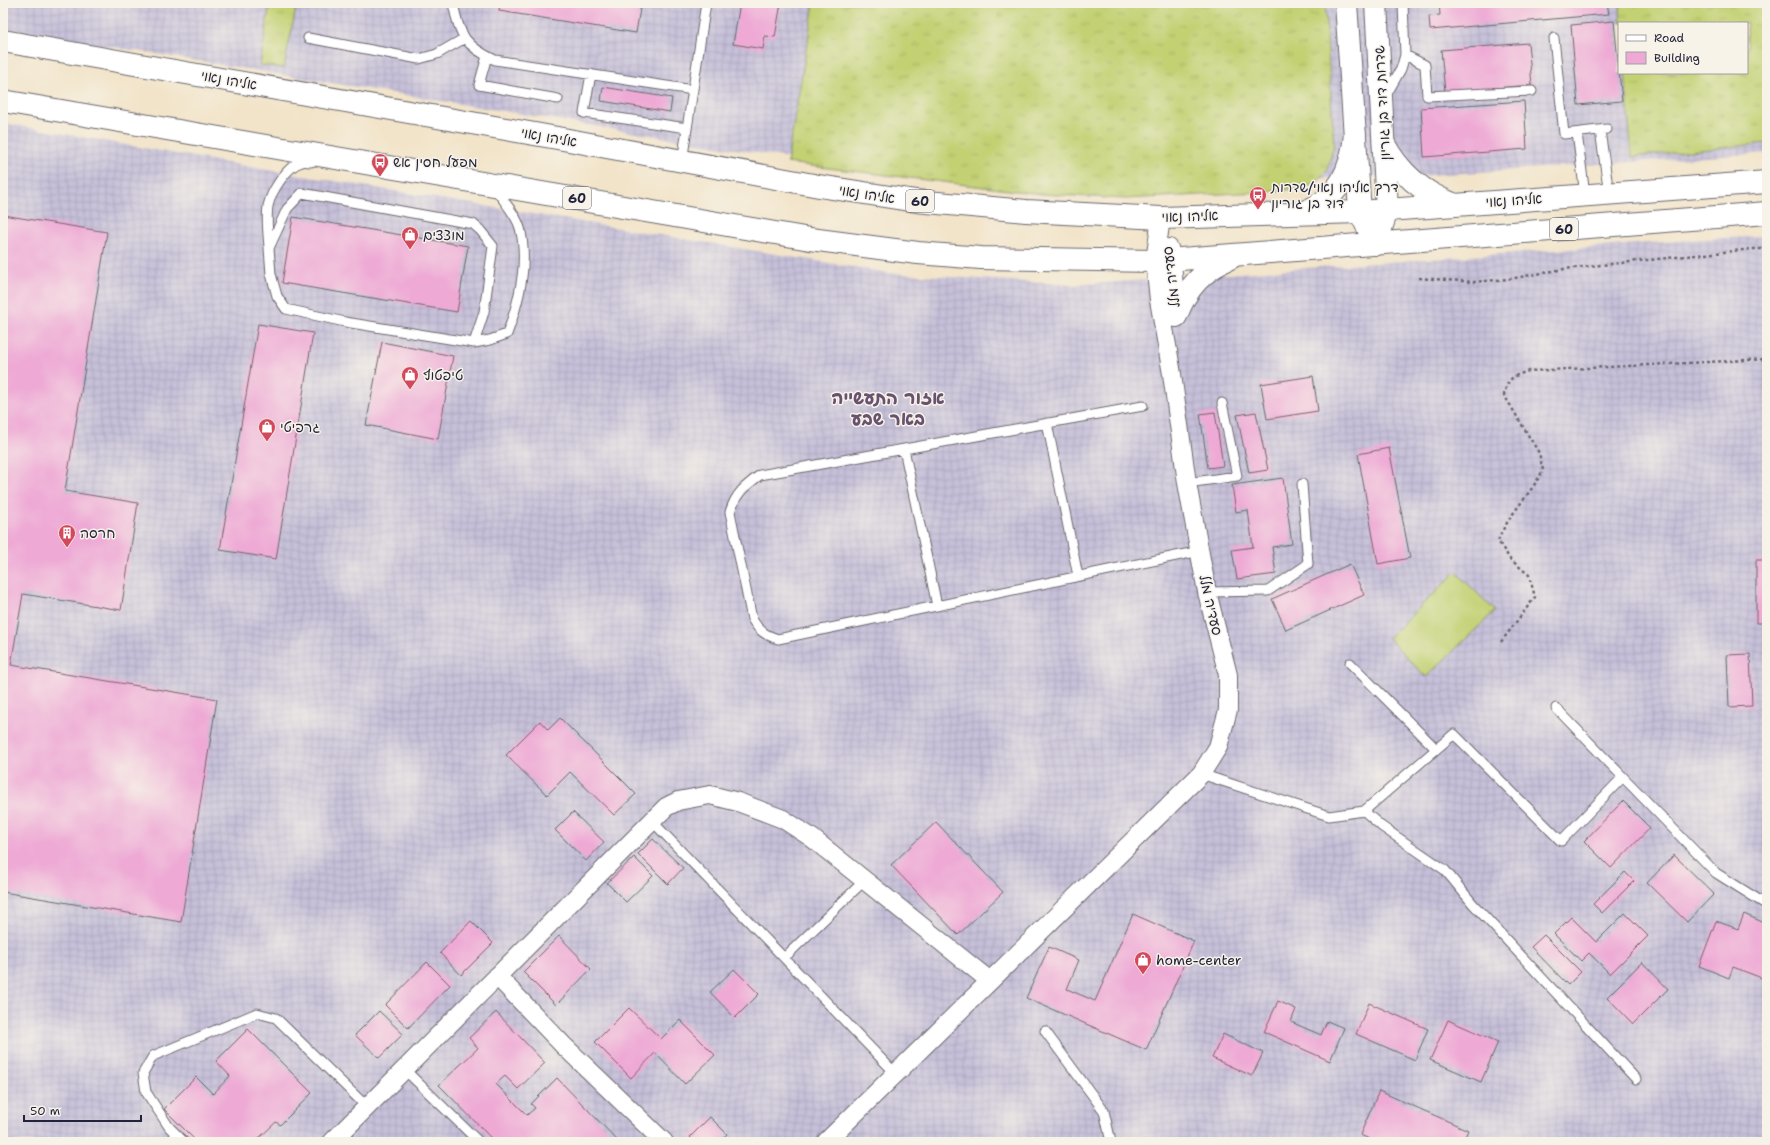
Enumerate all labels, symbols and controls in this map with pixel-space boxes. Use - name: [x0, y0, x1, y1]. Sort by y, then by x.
- legend: [1618, 22, 1748, 74]
- text: Road: [1654, 30, 1685, 46]
- street label: שדרות דוד בן גוריון: [1370, 45, 1394, 161]
- text: Building: [1654, 50, 1700, 66]
- street label: אליהו נאוי: [200, 66, 258, 94]
- street label: אליהו נאוי: [520, 123, 578, 151]
- bus stop icon: מפעל חסין אש: [370, 152, 390, 177]
- place label: מפעל חסין אש: [393, 153, 478, 171]
- place label: דרך אליהו נאוי/שדרות דוד בן גוריון: [1270, 178, 1399, 212]
- street label: אליהו נאוי: [838, 181, 896, 207]
- bus stop icon: דרך אליהו נאוי/שדרות דוד בן גוריון: [1248, 185, 1268, 210]
- road number: 60: [563, 187, 591, 209]
- street label: אליהו נאוי: [1485, 189, 1543, 211]
- road number: 60: [906, 190, 934, 212]
- street label: אליהו נאוי: [1161, 206, 1219, 226]
- road number: 60: [1550, 218, 1578, 240]
- shop icon: מוצצים: [400, 225, 420, 250]
- place label: מוצצים: [423, 226, 465, 244]
- street label: סעדיה מלל: [1158, 245, 1184, 309]
- shop icon: טיפטוף: [400, 365, 420, 390]
- place label: טיפטוף: [423, 366, 463, 384]
- district label: אזור התעשייה באר שבע: [831, 386, 945, 431]
- shop icon: גרפיטי: [257, 417, 277, 442]
- place label: גרפיטי: [280, 418, 320, 436]
- building icon: חרסה: [57, 523, 77, 548]
- place label: חרסה: [80, 524, 115, 542]
- street label: סעדיה מלל: [1195, 573, 1227, 637]
- shop icon: home-center: [1133, 950, 1153, 975]
- place label: home-center: [1156, 951, 1242, 969]
- scale bar: [24, 1097, 141, 1123]
- text: 50 m: [30, 1103, 60, 1119]

